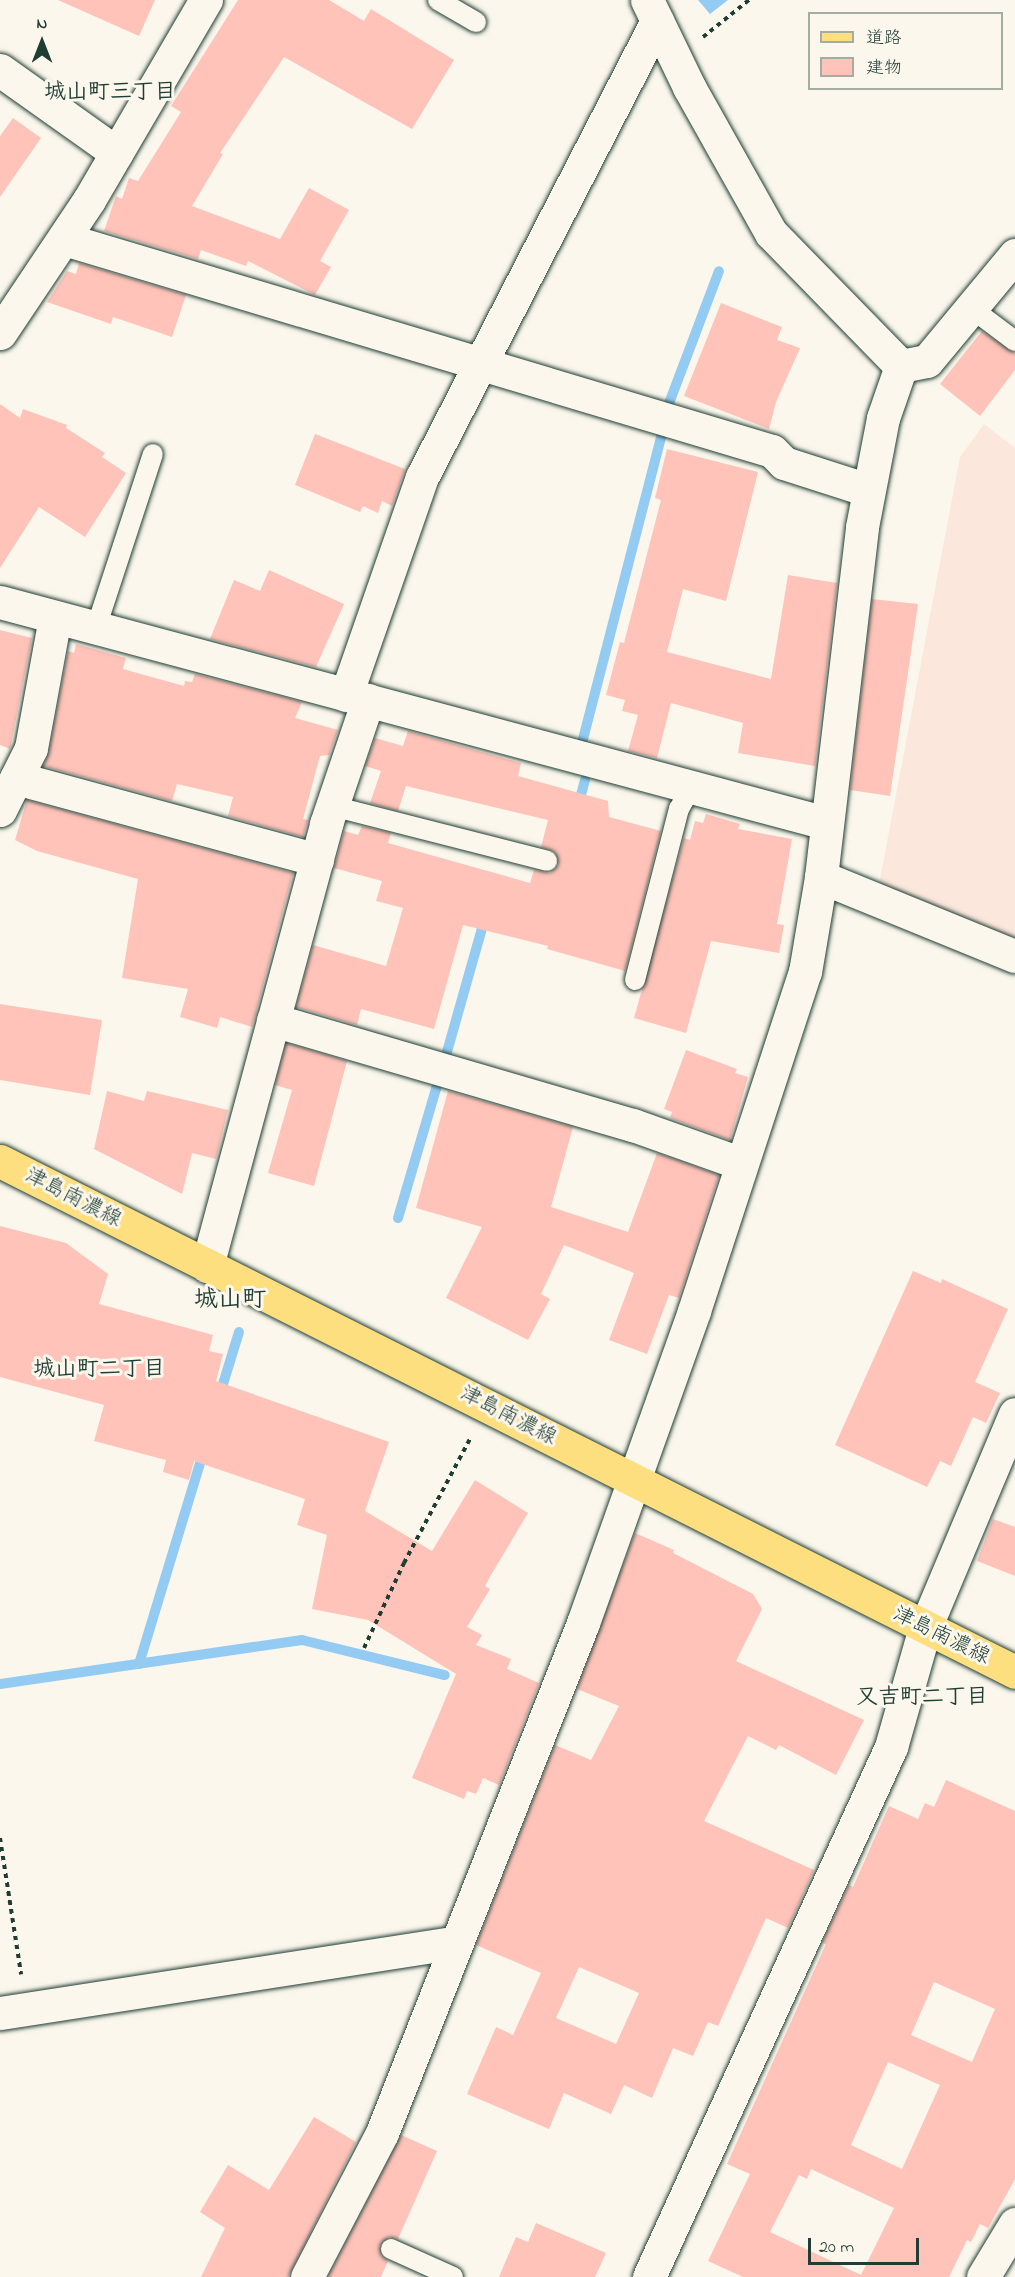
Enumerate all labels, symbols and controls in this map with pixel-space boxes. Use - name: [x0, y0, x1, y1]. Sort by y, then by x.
- north arrow: [12, 12, 72, 72]
- text: N: [37, 12, 47, 36]
- legend: [808, 12, 1003, 90]
- text: 道路: [866, 26, 902, 52]
- text: 建物: [866, 56, 902, 82]
- district label: 城山町三丁目: [44, 81, 176, 107]
- street label: 津島南濃線: [21, 1163, 125, 1233]
- district label: 城山町: [194, 1287, 266, 1315]
- district label: 城山町二丁目: [33, 1358, 165, 1384]
- street label: 津島南濃線: [456, 1381, 560, 1451]
- street label: 津島南濃線: [888, 1602, 994, 1670]
- district label: 又吉町二丁目: [856, 1686, 988, 1712]
- scale bar: [811, 2226, 922, 2264]
- text: 20 m: [819, 2235, 854, 2261]

